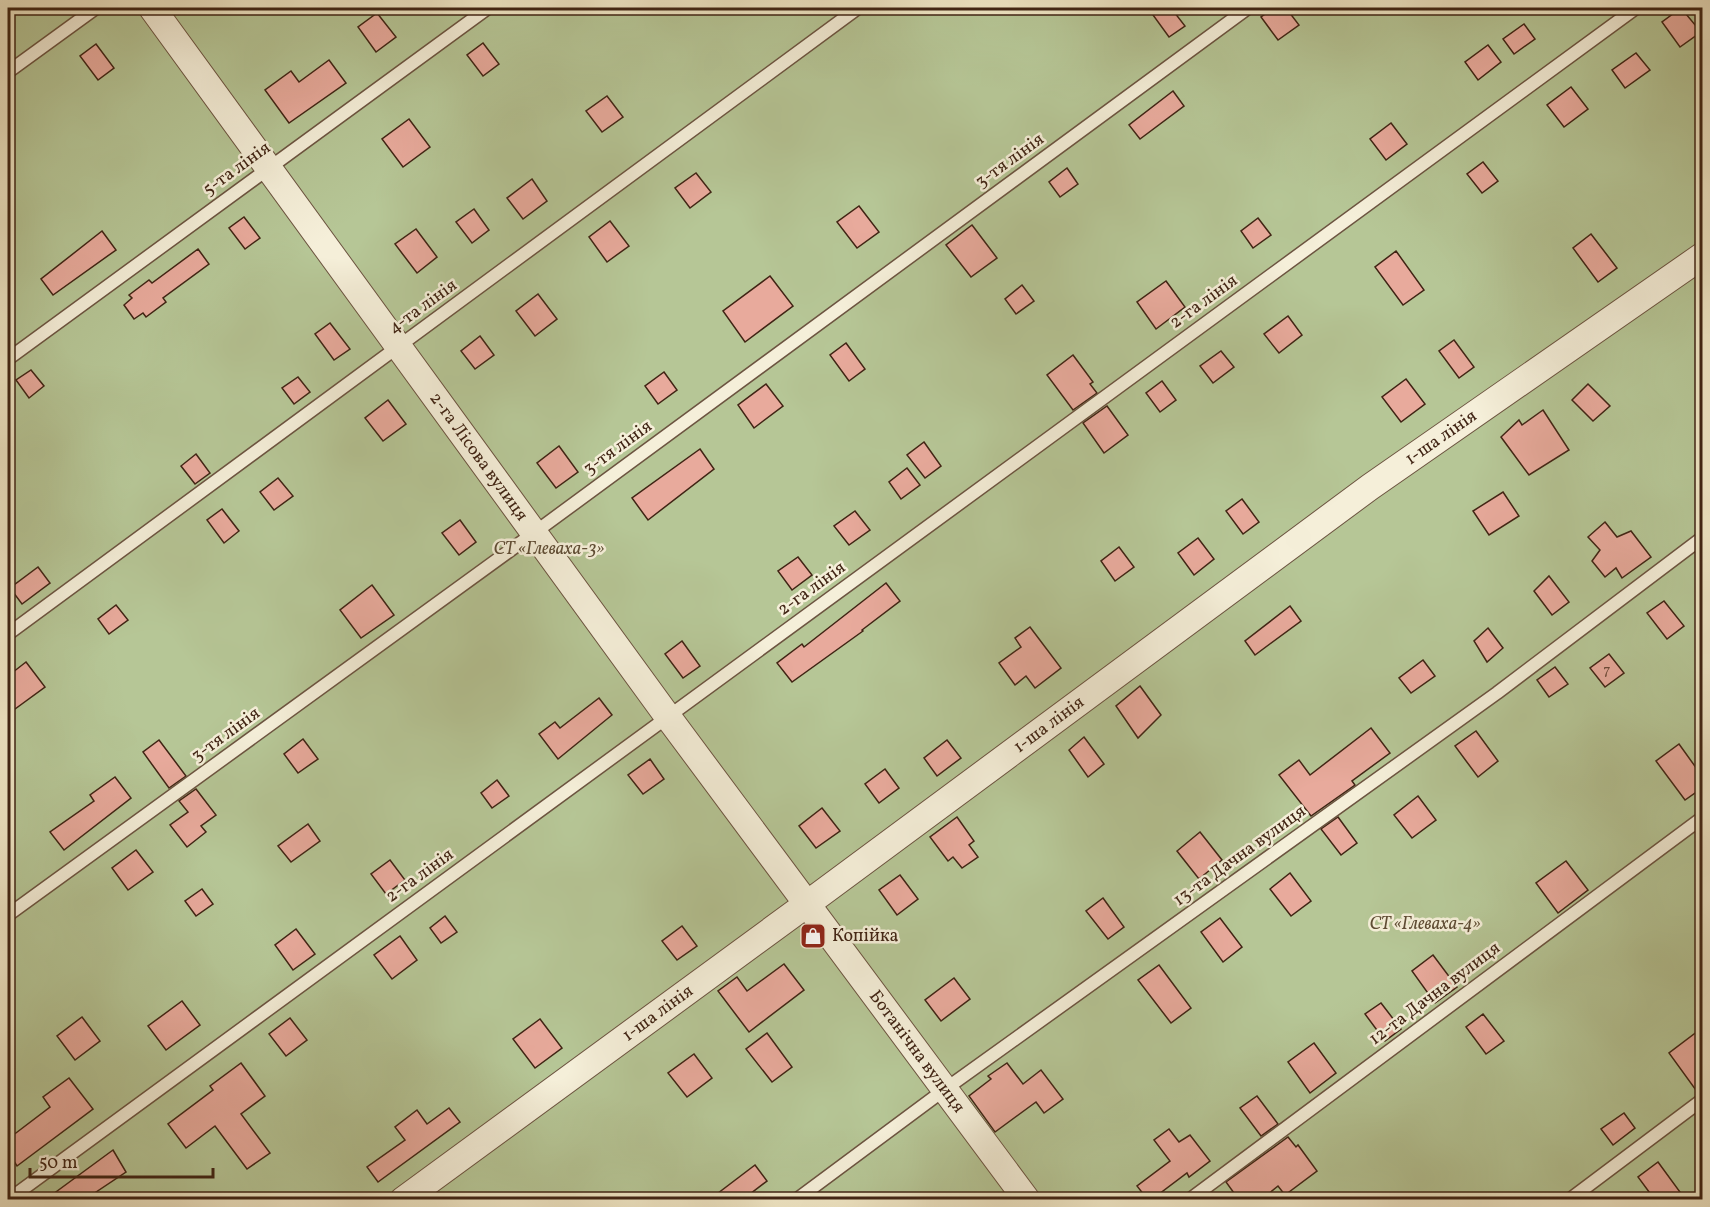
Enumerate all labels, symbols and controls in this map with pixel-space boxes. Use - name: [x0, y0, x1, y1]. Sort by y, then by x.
- street label: 3-тя лінія: [971, 128, 1049, 194]
- street label: 5-та лінія: [198, 136, 276, 202]
- street label: 2-га лінія: [1165, 269, 1243, 335]
- street label: 4-та лінія: [383, 273, 463, 341]
- street label: 2-га Лісова вулиця: [423, 387, 534, 526]
- street label: 1-ша лінія: [1400, 404, 1482, 471]
- street label: 3-тя лінія: [579, 415, 657, 481]
- park label: СТ «Глеваха-3»: [493, 537, 605, 562]
- street label: 2-га лінія: [773, 556, 851, 622]
- house number: 7: [1603, 660, 1611, 681]
- street label: 1-ша лінія: [1008, 690, 1090, 759]
- street label: 3-тя лінія: [187, 702, 265, 768]
- street label: 13-та Дачна вулиця: [1169, 799, 1311, 913]
- street label: 2-га лінія: [381, 843, 459, 909]
- park label: СТ «Глеваха-4»: [1369, 912, 1481, 937]
- shop icon: Копійка: [798, 921, 828, 951]
- place label: Копійка: [832, 924, 899, 949]
- street label: 12-та Дачна вулиця: [1364, 936, 1506, 1052]
- street label: 1-ша лінія: [617, 979, 699, 1048]
- street label: Ботанічна вулиця: [863, 985, 971, 1118]
- scale bar: [30, 1141, 213, 1179]
- text: 50 m: [39, 1151, 78, 1176]

